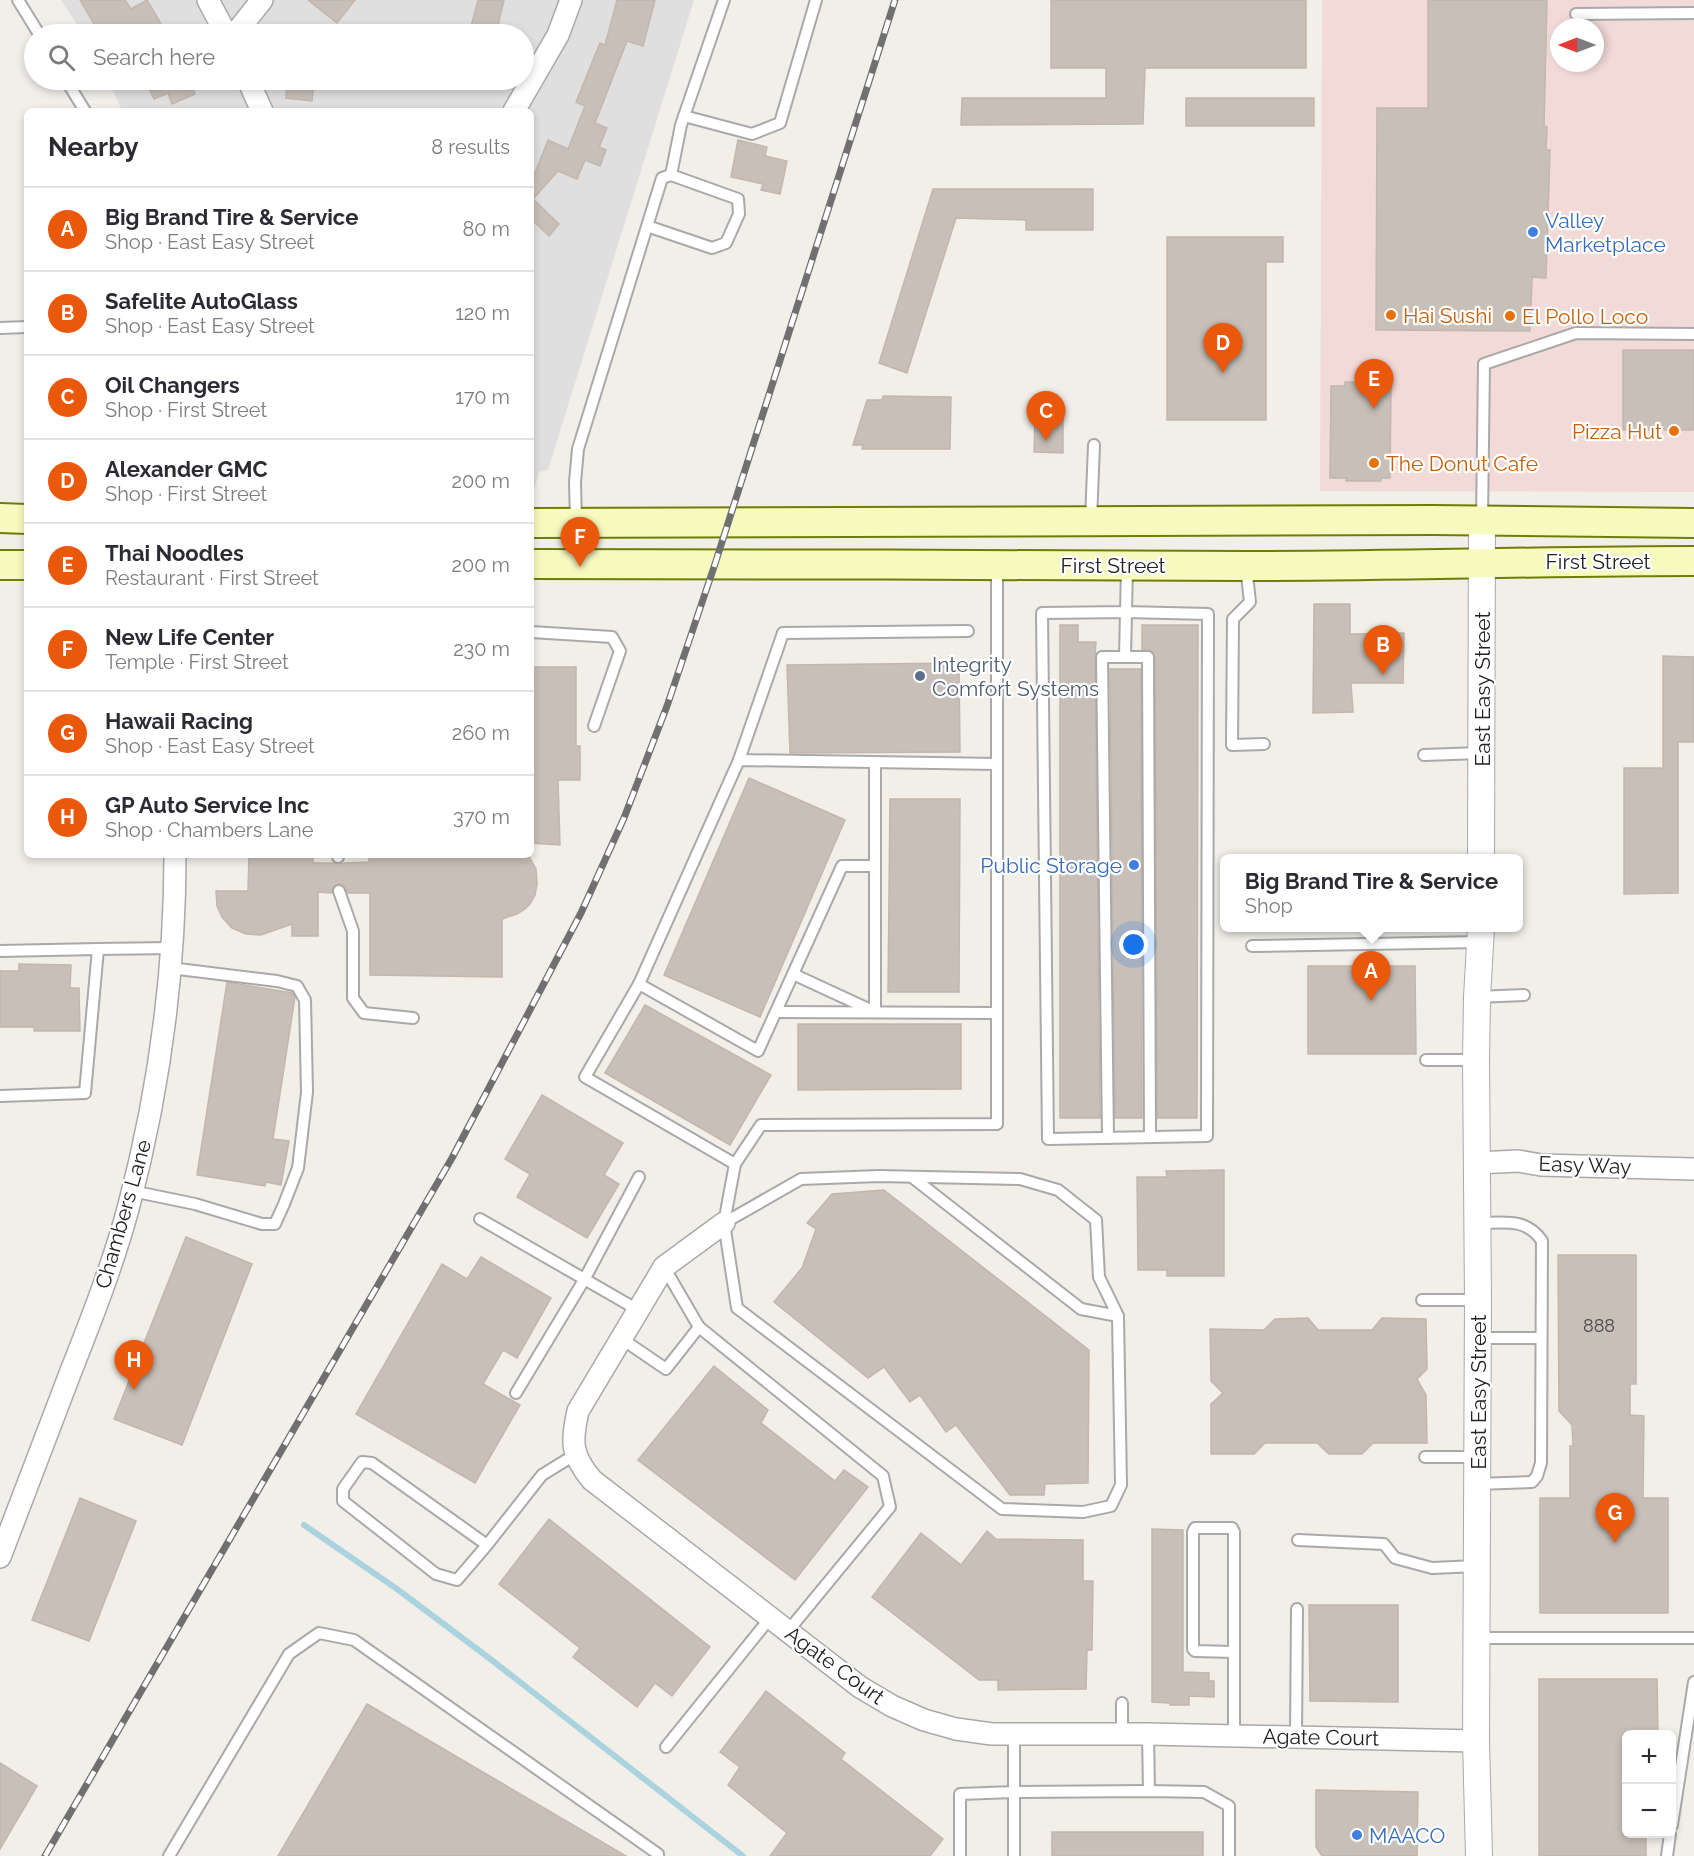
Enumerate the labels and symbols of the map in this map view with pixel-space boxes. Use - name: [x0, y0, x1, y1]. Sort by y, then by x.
- north arrow: [1550, 18, 1604, 72]
- place label: Valley Marketplace: [1545, 208, 1666, 257]
- marker: Valley Marketplace: [1526, 225, 1540, 239]
- place label: Hai Sushi: [1403, 303, 1492, 328]
- place label: El Pollo Loco: [1522, 304, 1648, 329]
- marker: Hai Sushi: [1384, 308, 1398, 322]
- marker: El Pollo Loco: [1503, 309, 1517, 323]
- pin: D: [1204, 324, 1242, 373]
- pin: E: [1354, 360, 1394, 409]
- pin: C: [1026, 392, 1066, 441]
- place label: Pizza Hut: [1572, 419, 1662, 444]
- marker: Pizza Hut: [1667, 424, 1681, 438]
- place label: The Donut Cafe: [1386, 451, 1538, 476]
- marker: The Donut Cafe: [1367, 456, 1381, 470]
- pin: F: [560, 518, 600, 567]
- street label: First Street: [1545, 549, 1651, 574]
- street label: First Street: [1060, 553, 1166, 578]
- street label: East Easy Street: [1470, 611, 1495, 767]
- pin: B: [1364, 626, 1402, 675]
- place label: Integrity Comfort Systems: [932, 652, 1099, 701]
- marker: Integrity Comfort Systems: [913, 669, 927, 683]
- place label: Public Storage: [980, 853, 1122, 878]
- marker: Public Storage: [1127, 858, 1141, 872]
- your location: [1119, 930, 1148, 959]
- pin: A: [1352, 952, 1390, 1001]
- street label: Chambers Lane: [90, 1137, 156, 1291]
- street label: Easy Way: [1538, 1151, 1632, 1179]
- street label: East Easy Street: [1466, 1314, 1491, 1470]
- house number: 888: [1583, 1315, 1615, 1336]
- pin: H: [114, 1340, 154, 1390]
- pin: G: [1596, 1494, 1634, 1543]
- street label: Agate Court: [781, 1621, 889, 1709]
- street label: Agate Court: [1263, 1723, 1379, 1751]
- place label: MAACO: [1369, 1823, 1445, 1848]
- marker: MAACO: [1350, 1828, 1364, 1842]

